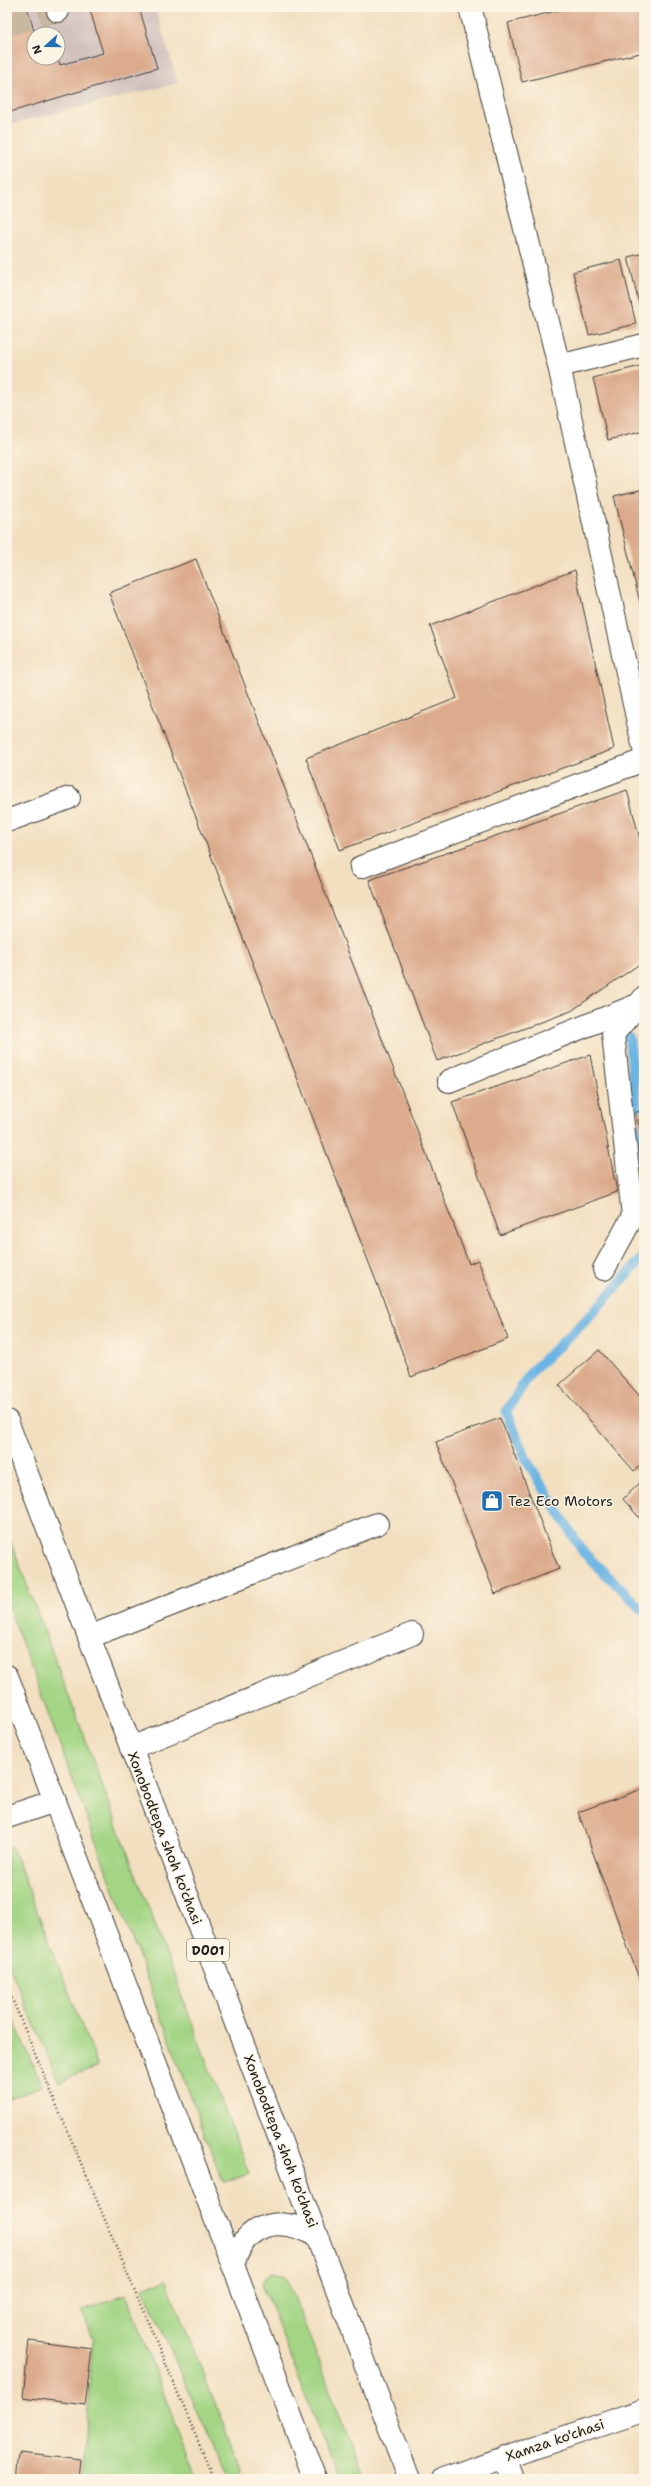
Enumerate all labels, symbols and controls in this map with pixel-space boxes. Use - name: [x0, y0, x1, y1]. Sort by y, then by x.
- north arrow: [26, 26, 66, 66]
- text: N: [28, 42, 46, 56]
- shop icon: Tez Eco Motors: [479, 1488, 505, 1514]
- place label: Tez Eco Motors: [508, 1492, 613, 1510]
- street label: Xonobodtepa shoh ko'chasi: [124, 1749, 206, 1927]
- road number: D001: [187, 1939, 229, 1961]
- street label: Xonobodtepa shoh ko'chasi: [240, 2052, 322, 2230]
- street label: Xamza ko'chasi: [503, 2415, 607, 2465]

